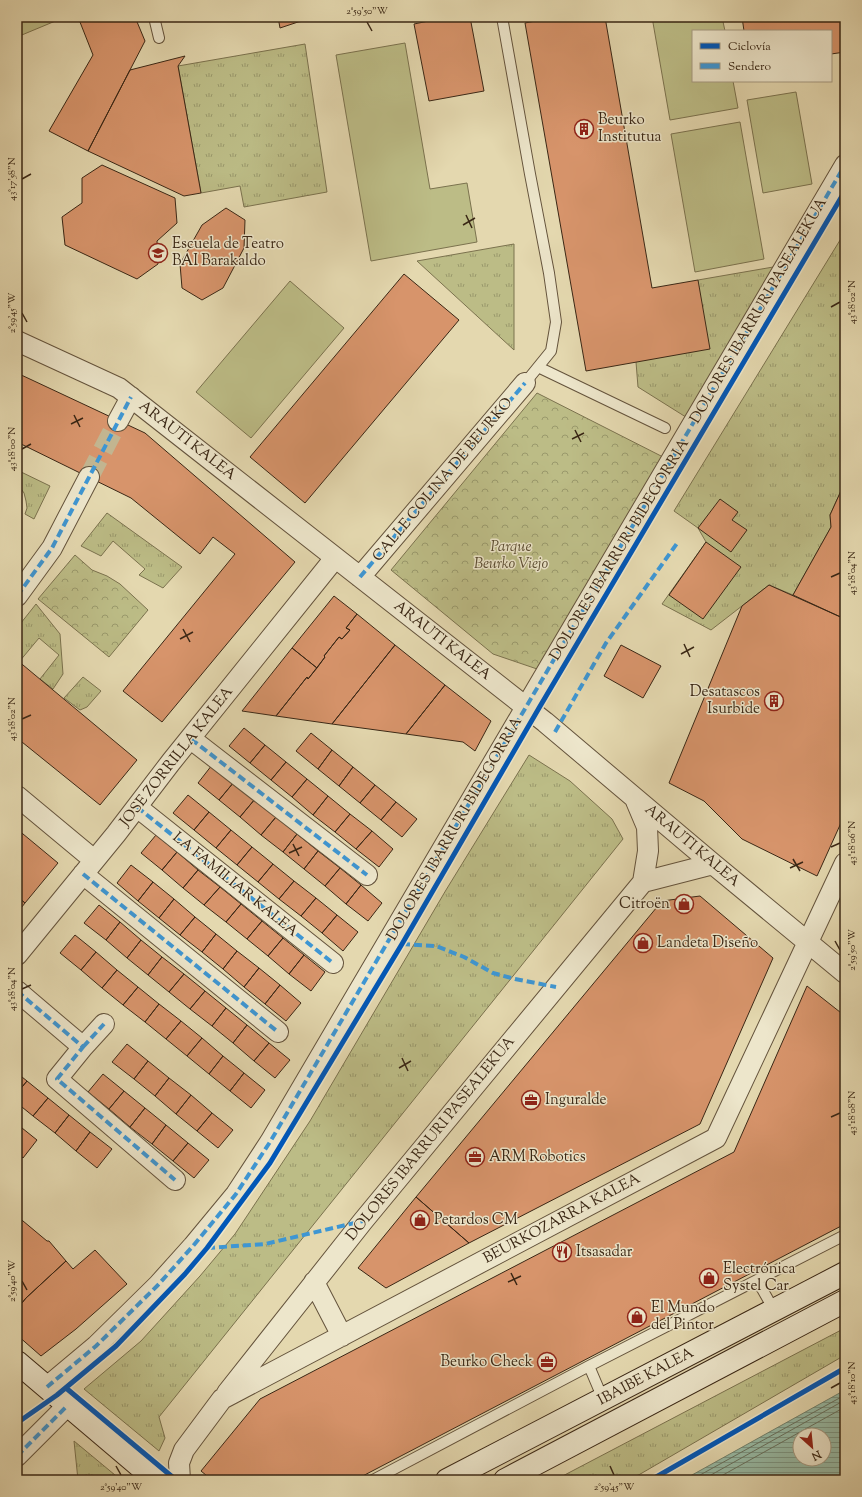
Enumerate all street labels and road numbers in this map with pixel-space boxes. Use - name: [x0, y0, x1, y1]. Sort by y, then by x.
- street label: DOLORES IBARRURI PASEALEKUA: [685, 194, 833, 428]
- street label: CALLE COLINA DE BEURKO: [368, 393, 518, 567]
- street label: ARAUTI KALEA: [134, 396, 240, 486]
- street label: DOLORES IBARRURI BIDEGORRIA: [545, 435, 695, 665]
- street label: ARAUTI KALEA: [389, 596, 495, 686]
- street label: JOSE ZORRILLA KALEA: [115, 682, 238, 832]
- street label: DOLORES IBARRURI BIDEGORRIA: [382, 713, 528, 945]
- street label: ARAUTI KALEA: [640, 800, 744, 892]
- street label: LA FAMILIAR KALEA: [168, 828, 302, 942]
- street label: DOLORES IBARRURI PASEALEKUA: [342, 1032, 520, 1246]
- street label: BEURKOZARRA KALEA: [480, 1169, 644, 1269]
- street label: IBAIBE KALEA: [594, 1343, 698, 1411]

